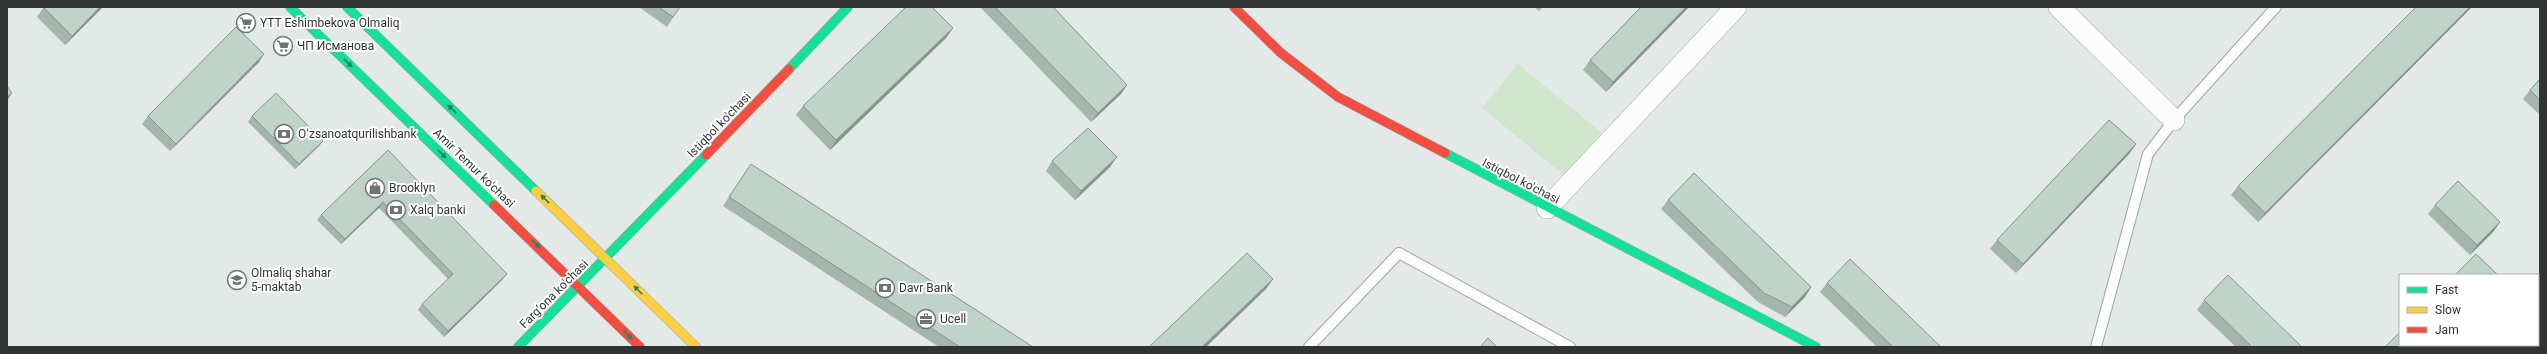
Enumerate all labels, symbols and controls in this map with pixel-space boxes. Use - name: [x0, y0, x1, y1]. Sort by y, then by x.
- supermarket icon: YTT Eshimbekova Olmaliq: [235, 12, 257, 34]
- place label: YTT Eshimbekova Olmaliq: [260, 16, 400, 30]
- supermarket icon: ЧП Исманова: [272, 35, 294, 57]
- place label: ЧП Исманова: [297, 39, 374, 53]
- one-way arrow: [344, 58, 353, 67]
- street label: Istiqbol ko'chasi: [684, 90, 754, 160]
- one-way arrow: [447, 104, 457, 114]
- bank icon: Oʻzsanoatqurilishbank: [273, 123, 295, 145]
- street label: Amir Temur ko'chasi: [430, 126, 518, 210]
- place label: Oʻzsanoatqurilishbank: [298, 127, 417, 141]
- one-way arrow: [437, 149, 447, 158]
- street label: Istiqbol ko'chasi: [1480, 155, 1562, 207]
- shop icon: Brooklyn: [364, 177, 386, 199]
- place label: Brooklyn: [389, 181, 435, 195]
- one-way arrow: [540, 194, 550, 204]
- bank icon: Xalq banki: [385, 199, 407, 221]
- place label: Xalq banki: [410, 203, 466, 217]
- one-way arrow: [531, 239, 541, 249]
- street label: Farg‘ona ko'chasi: [517, 257, 591, 331]
- place label: Olmaliq shahar 5-maktab: [251, 266, 331, 294]
- school or university icon: Olmaliq shahar 5-maktab: [226, 269, 248, 291]
- legend: [2399, 274, 2539, 346]
- bank icon: Davr Bank: [874, 277, 896, 299]
- place label: Davr Bank: [899, 281, 954, 295]
- text: Fast: [2435, 283, 2458, 297]
- one-way arrow: [633, 285, 643, 295]
- text: Slow: [2435, 303, 2461, 317]
- office icon: Ucell: [915, 308, 937, 330]
- place label: Ucell: [940, 312, 966, 326]
- text: Jam: [2435, 323, 2459, 337]
- one-way arrow: [623, 330, 633, 340]

